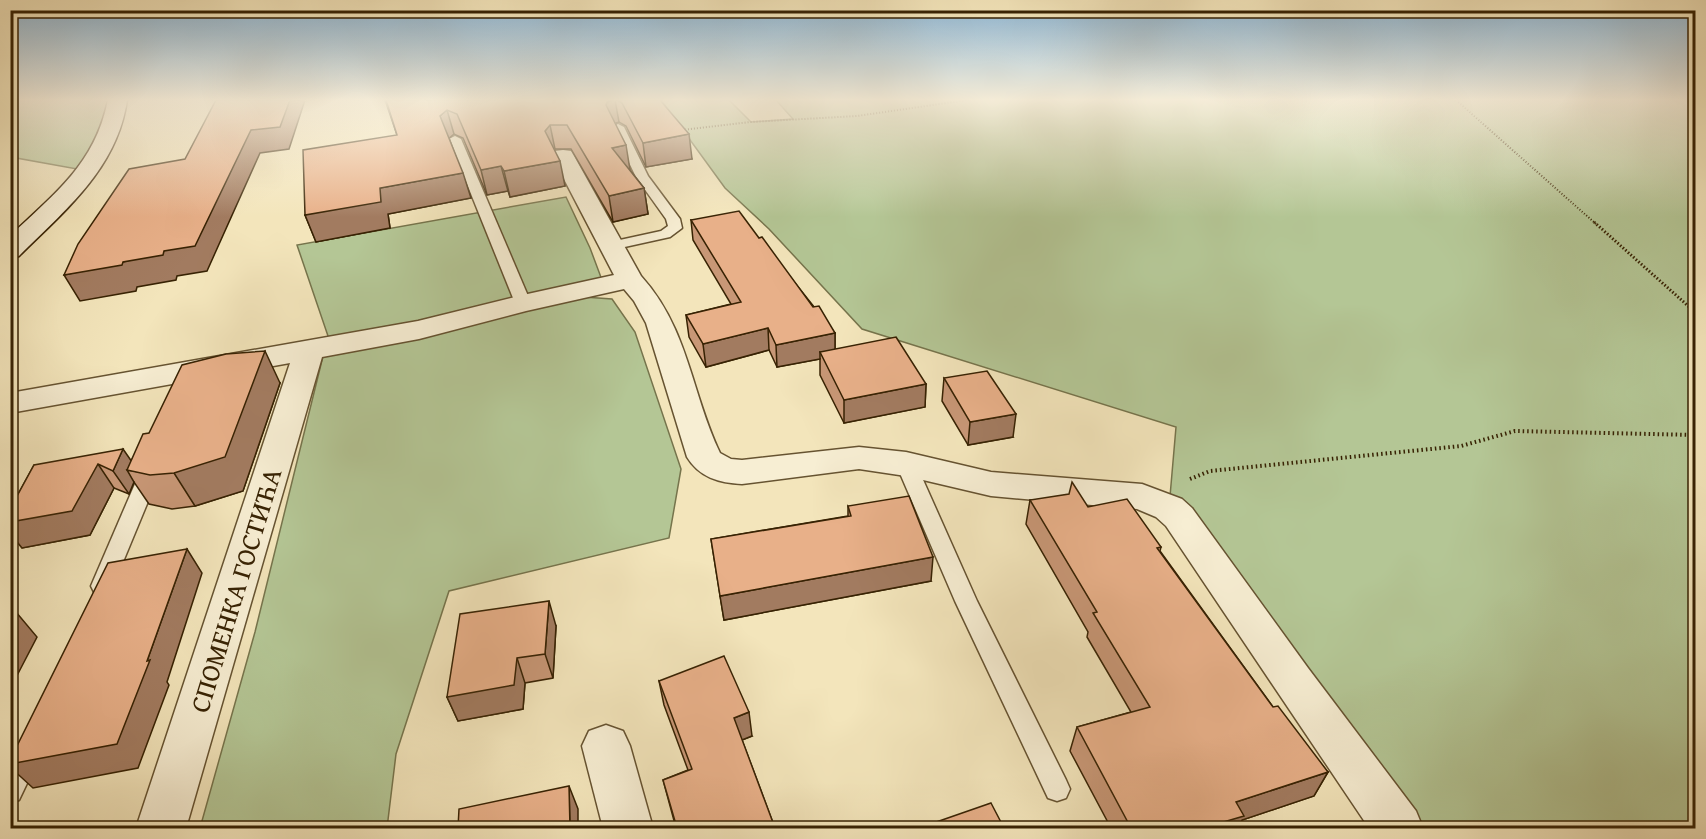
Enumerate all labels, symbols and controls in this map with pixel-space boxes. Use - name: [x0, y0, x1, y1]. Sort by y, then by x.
- street label: СПОМЕНКА ГОСТИЋА: [179, 462, 291, 717]

